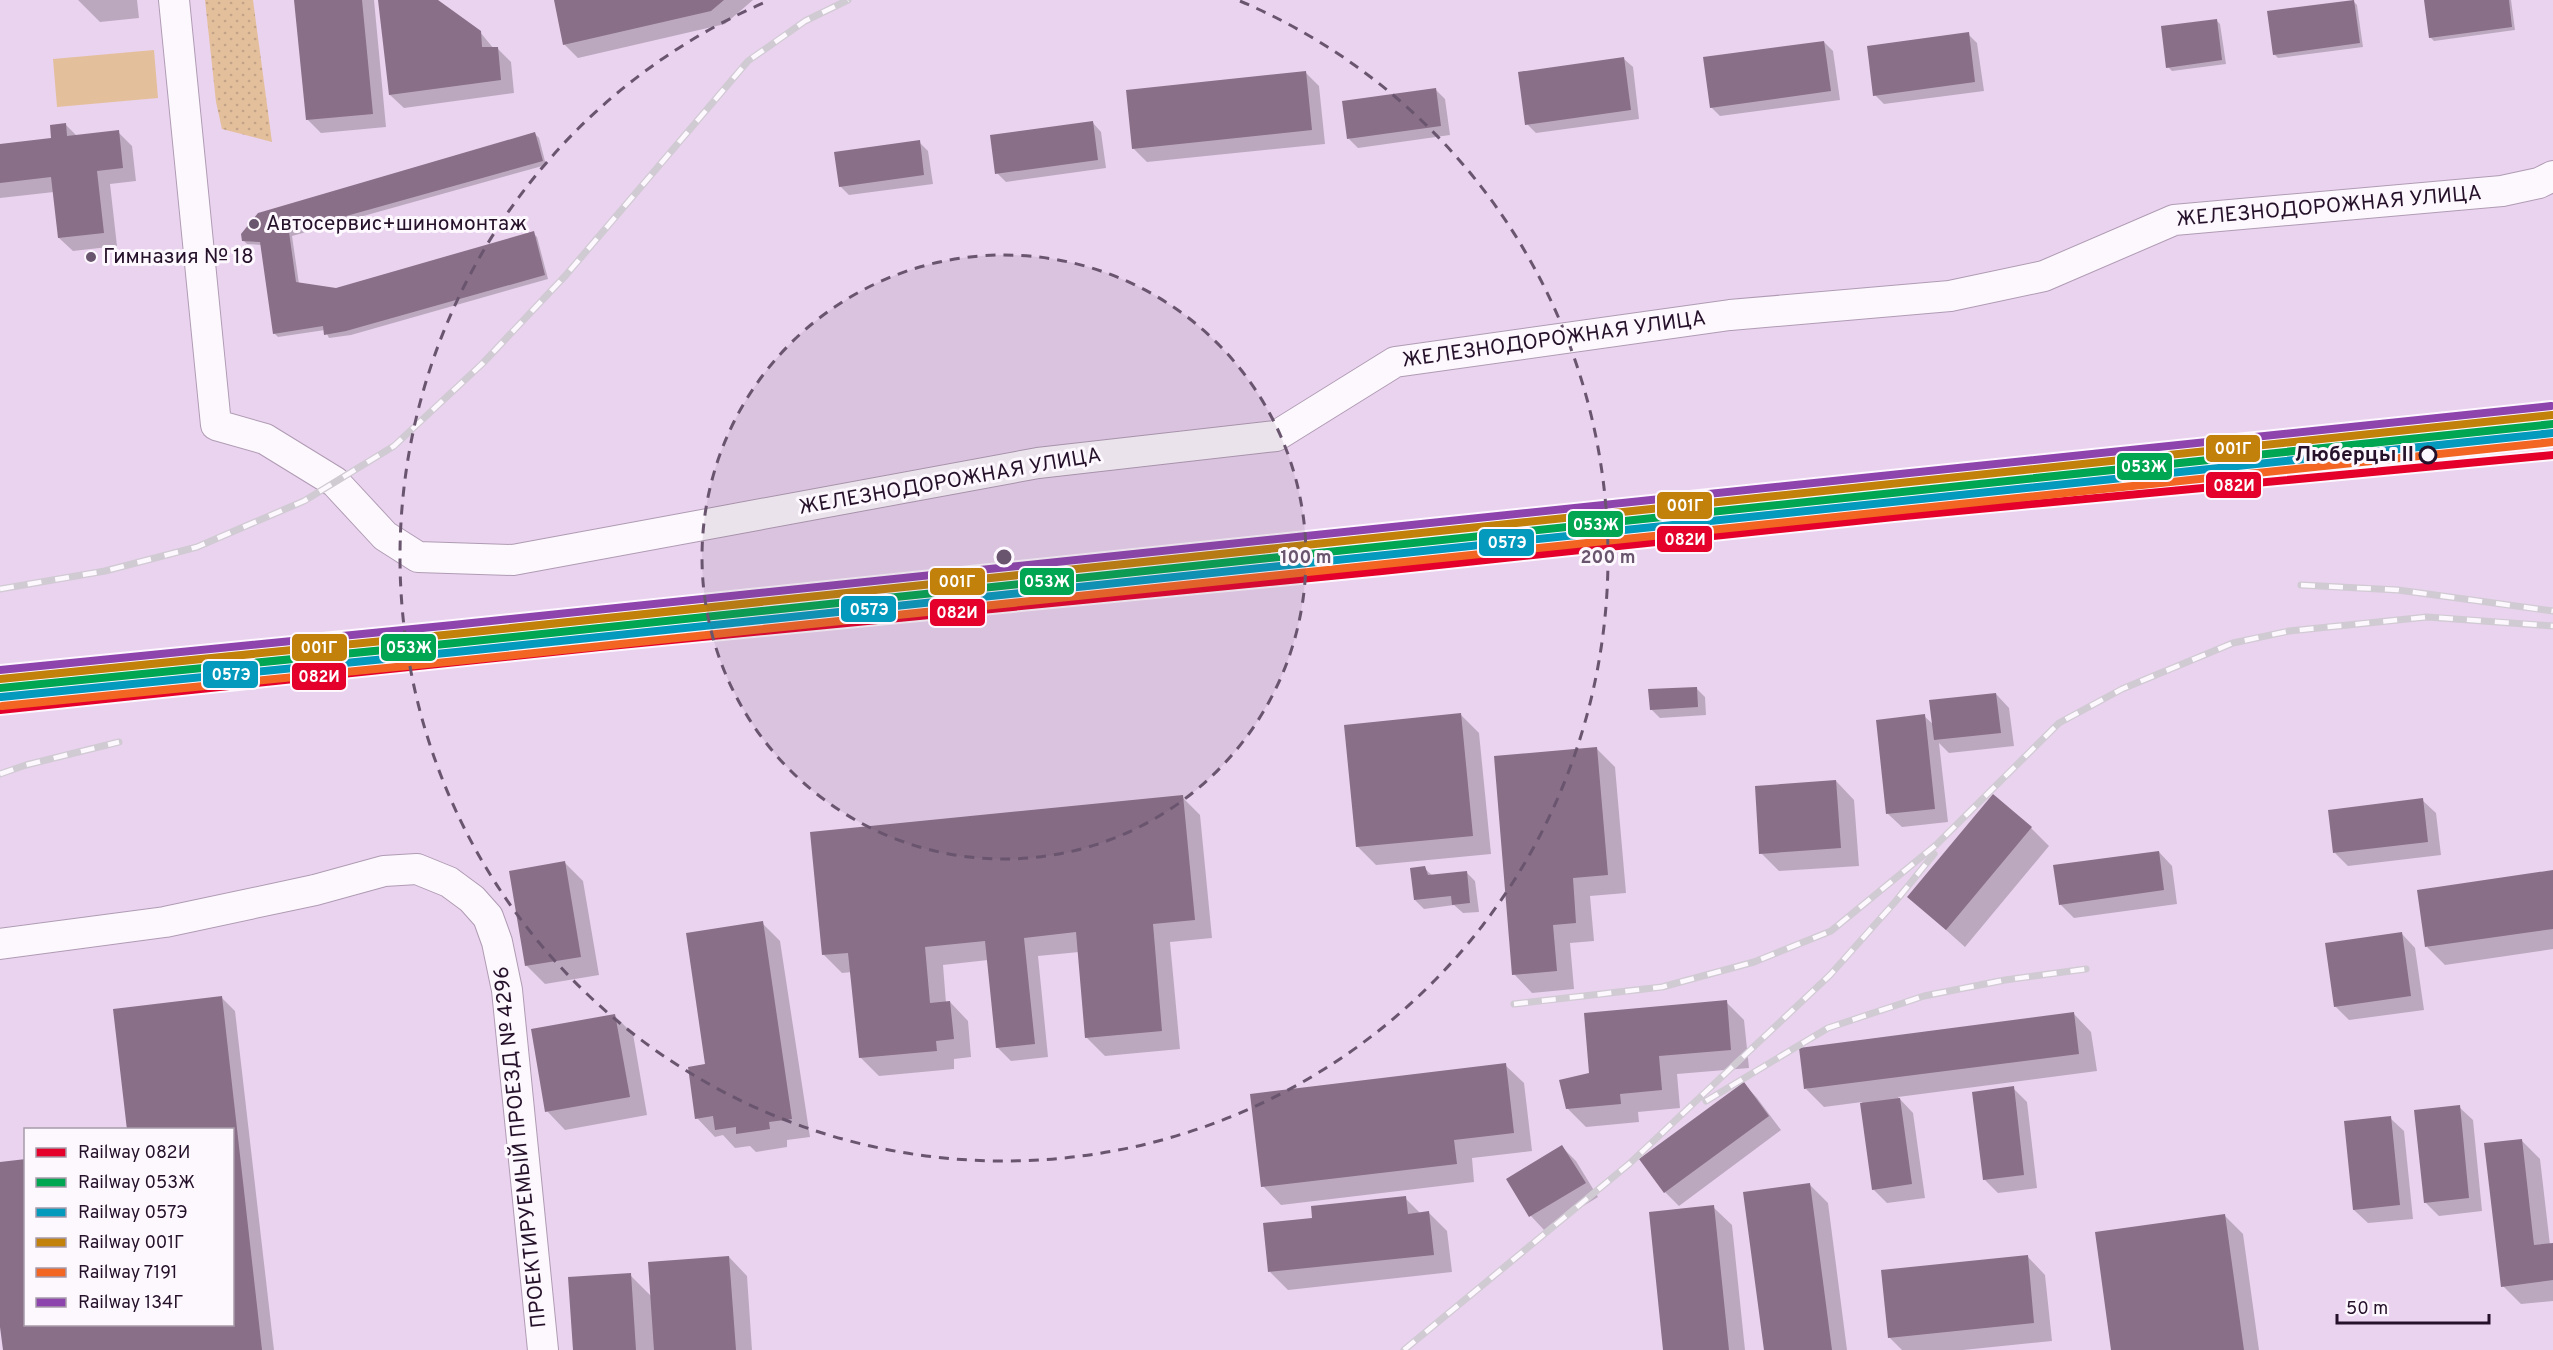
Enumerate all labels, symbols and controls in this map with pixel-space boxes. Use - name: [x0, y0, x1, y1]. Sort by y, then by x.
- street label: ЖЕЛЕЗНОДОРОЖНАЯ УЛИЦА: [2175, 180, 2483, 234]
- place label: Автосервис+шиномонтаж: [266, 211, 527, 238]
- marker: Автосервис+шиномонтаж: [247, 217, 261, 231]
- place label: Гимназия № 18: [103, 244, 254, 271]
- marker: Гимназия № 18: [84, 250, 98, 264]
- street label: ЖЕЛЕЗНОДОРОЖНАЯ УЛИЦА: [1400, 305, 1708, 375]
- line badge: 001Г: [2205, 434, 2261, 463]
- text: 001Г: [2215, 440, 2251, 460]
- street label: ЖЕЛЕЗНОДОРОЖНАЯ УЛИЦА: [797, 442, 1103, 522]
- place label: Люберцы II: [2295, 442, 2414, 469]
- marker: Люберцы II: [2419, 446, 2437, 464]
- line badge: 053Ж: [2116, 452, 2173, 481]
- text: 053Ж: [2121, 458, 2168, 478]
- line badge: 082И: [2205, 471, 2262, 499]
- text: 082И: [2213, 477, 2255, 497]
- line badge: 001Г: [1656, 491, 1713, 520]
- text: 001Г: [1667, 497, 1703, 517]
- line badge: 053Ж: [1567, 510, 1624, 538]
- text: 053Ж: [1573, 516, 1620, 536]
- line badge: 082И: [1656, 525, 1713, 553]
- line badge: 057Э: [1478, 528, 1535, 557]
- text: 082И: [1664, 531, 1706, 551]
- text: 057Э: [1487, 534, 1527, 554]
- centre of rings: [994, 547, 1014, 567]
- text: 100 m: [1280, 547, 1332, 570]
- text: 200 m: [1580, 547, 1636, 570]
- line badge: 001Г: [929, 567, 986, 596]
- line badge: 053Ж: [1019, 567, 1075, 596]
- text: 001Г: [939, 573, 975, 593]
- text: 053Ж: [1024, 573, 1071, 593]
- line badge: 057Э: [840, 595, 897, 623]
- line badge: 082И: [929, 598, 986, 627]
- text: 057Э: [849, 601, 889, 621]
- text: 082И: [936, 604, 978, 624]
- line badge: 001Г: [291, 633, 348, 662]
- line badge: 053Ж: [380, 633, 437, 662]
- text: 001Г: [301, 639, 337, 659]
- text: 053Ж: [386, 639, 433, 659]
- line badge: 057Э: [202, 660, 259, 689]
- line badge: 082И: [291, 662, 347, 691]
- text: 057Э: [211, 666, 251, 686]
- text: 082И: [298, 668, 340, 688]
- street label: ПРОЕКТИРУЕМЫЙ ПРОЕЗД № 4296: [488, 965, 553, 1329]
- legend: [24, 1128, 234, 1326]
- text: Railway 082И: [78, 1142, 190, 1165]
- text: Railway 053Ж: [78, 1172, 195, 1195]
- text: Railway 057Э: [78, 1202, 188, 1225]
- text: Railway 001Г: [78, 1232, 184, 1255]
- text: Railway 7191: [78, 1262, 178, 1285]
- scale bar: [2337, 1287, 2488, 1325]
- text: Railway 134Г: [78, 1292, 183, 1315]
- text: 50 m: [2346, 1298, 2388, 1321]

